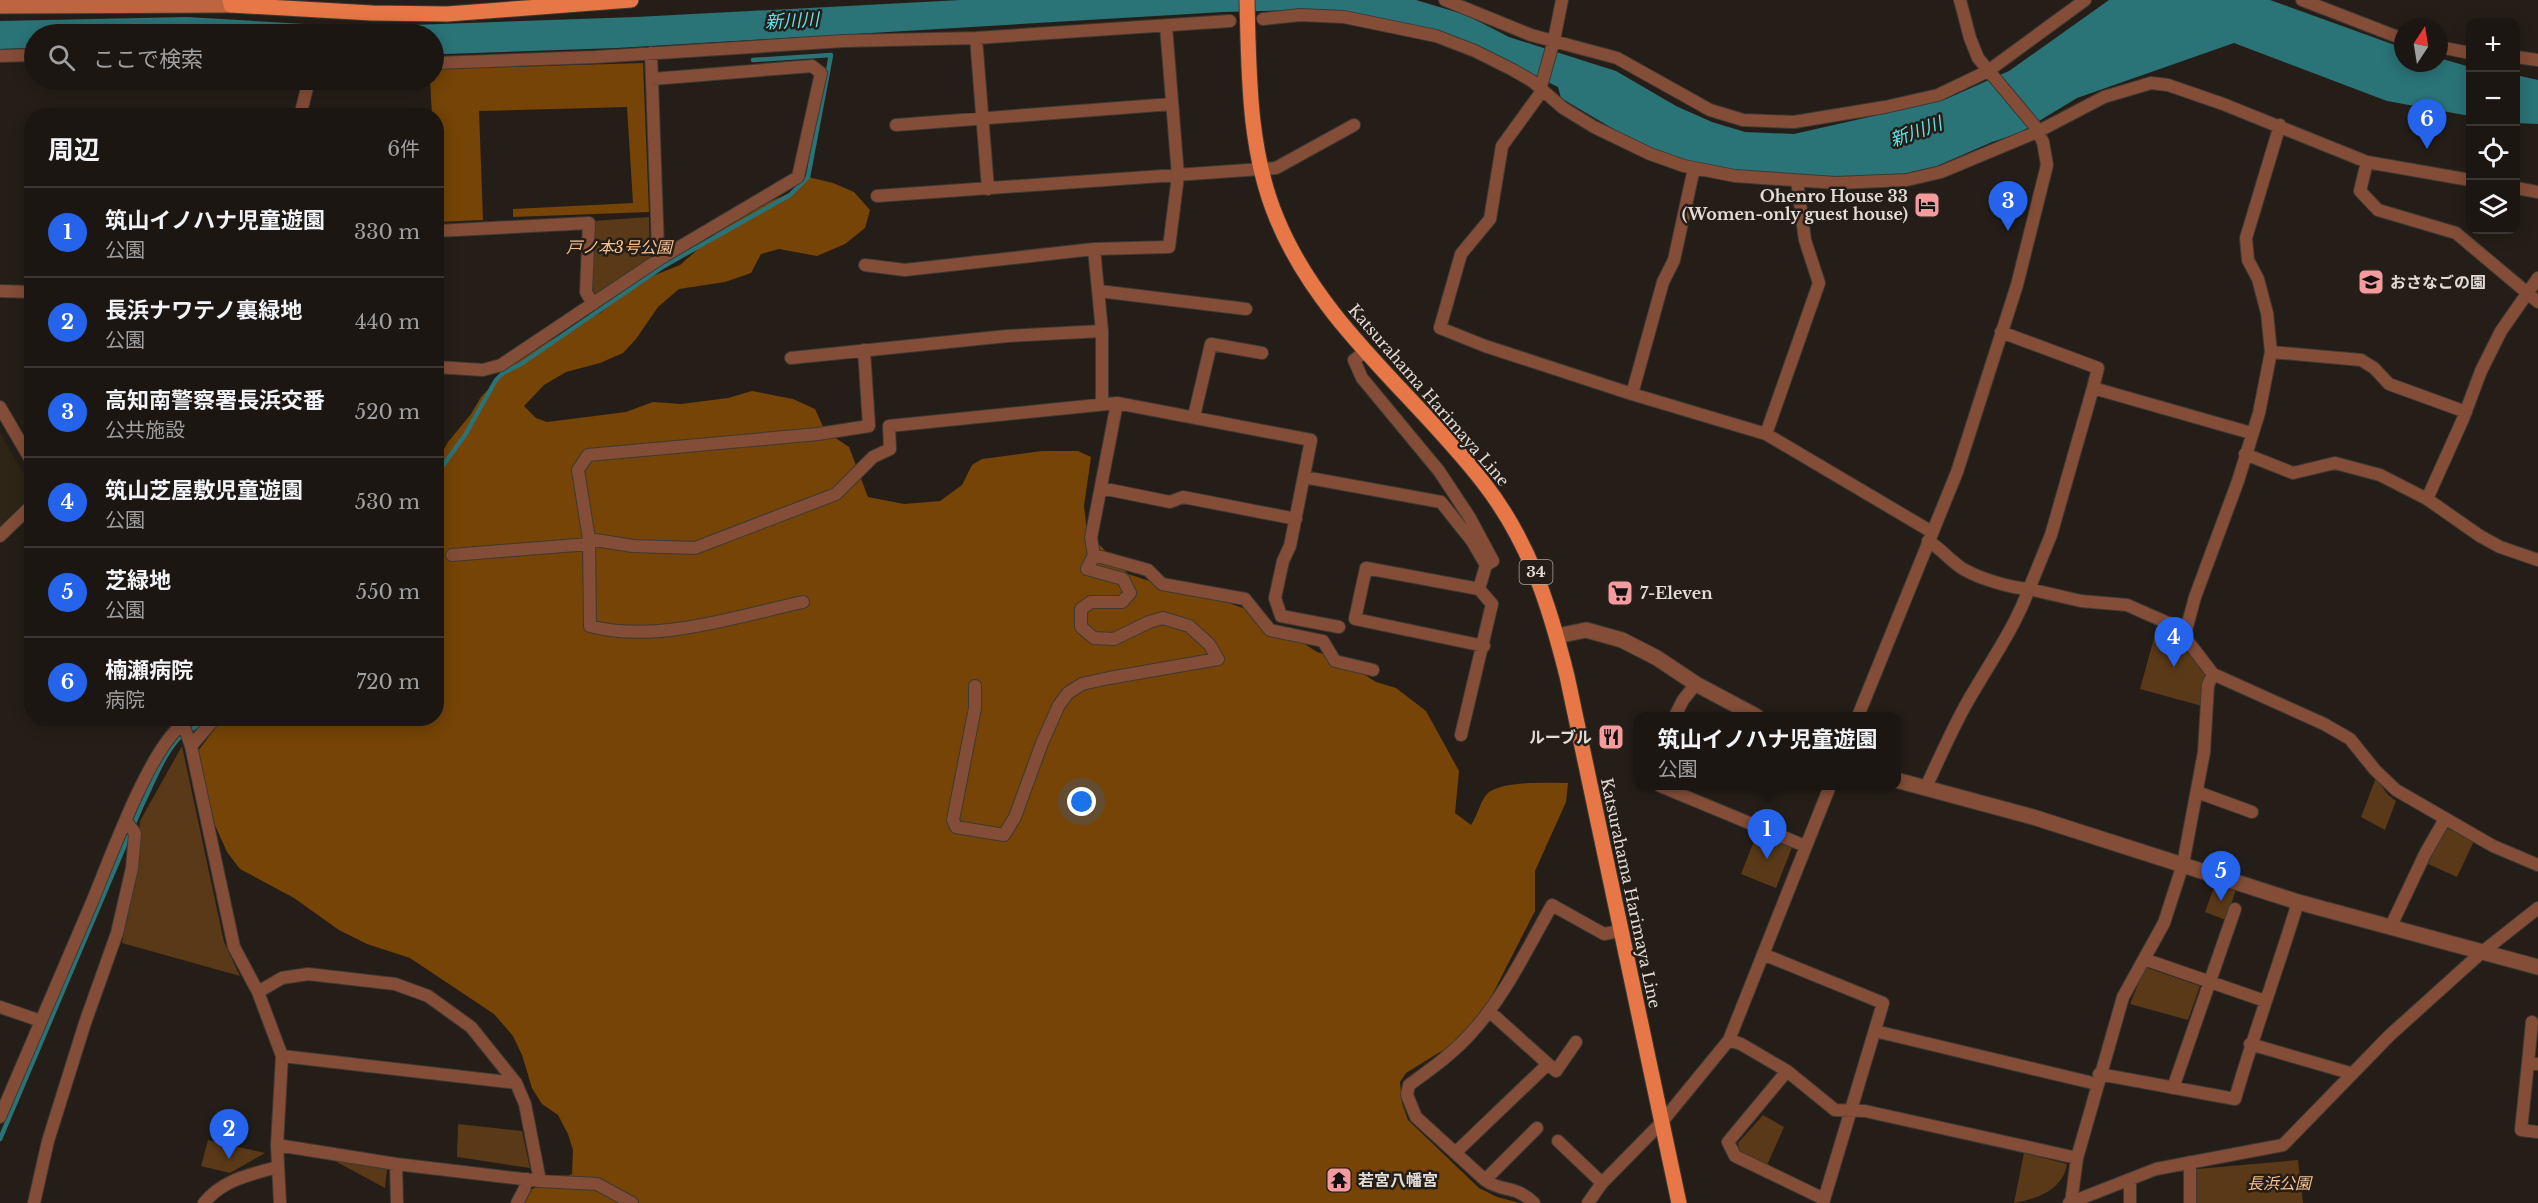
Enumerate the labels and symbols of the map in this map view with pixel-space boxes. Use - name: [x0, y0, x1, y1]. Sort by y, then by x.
- water label: 新川川: [764, 8, 822, 33]
- north arrow: [2394, 18, 2448, 72]
- pin: 6: [2408, 100, 2446, 149]
- water label: 新川川: [1887, 112, 1947, 152]
- pin: 3: [1988, 182, 2028, 231]
- place label: Ohenro House 33 (Women-only guest house): [1682, 186, 1908, 224]
- hotel icon: Ohenro House 33 (Women-only guest house): [1912, 190, 1942, 220]
- park label: 戸ノ本3号公園: [566, 237, 674, 257]
- school or university icon: おさなごの園: [2356, 267, 2386, 297]
- place label: おさなごの園: [2390, 272, 2486, 292]
- street label: Katsurahama Harimaya Line: [1344, 300, 1514, 490]
- road number: 34: [1520, 560, 1552, 584]
- supermarket icon: 7-Eleven: [1605, 578, 1635, 608]
- place label: 7-Eleven: [1640, 583, 1713, 603]
- pin: 4: [2154, 618, 2194, 667]
- restaurant icon: ルーブル: [1596, 722, 1626, 752]
- place label: ルーブル: [1529, 727, 1592, 747]
- street label: Katsurahama Harimaya Line: [1597, 776, 1665, 1010]
- your location: [1067, 787, 1096, 816]
- pin: 1: [1748, 810, 1786, 859]
- pin: 5: [2202, 852, 2240, 901]
- pin: 2: [210, 1110, 248, 1159]
- temple icon: 若宮八幡宮: [1324, 1165, 1354, 1195]
- place label: 若宮八幡宮: [1358, 1170, 1438, 1190]
- park label: 長浜公園: [2247, 1173, 2313, 1193]

